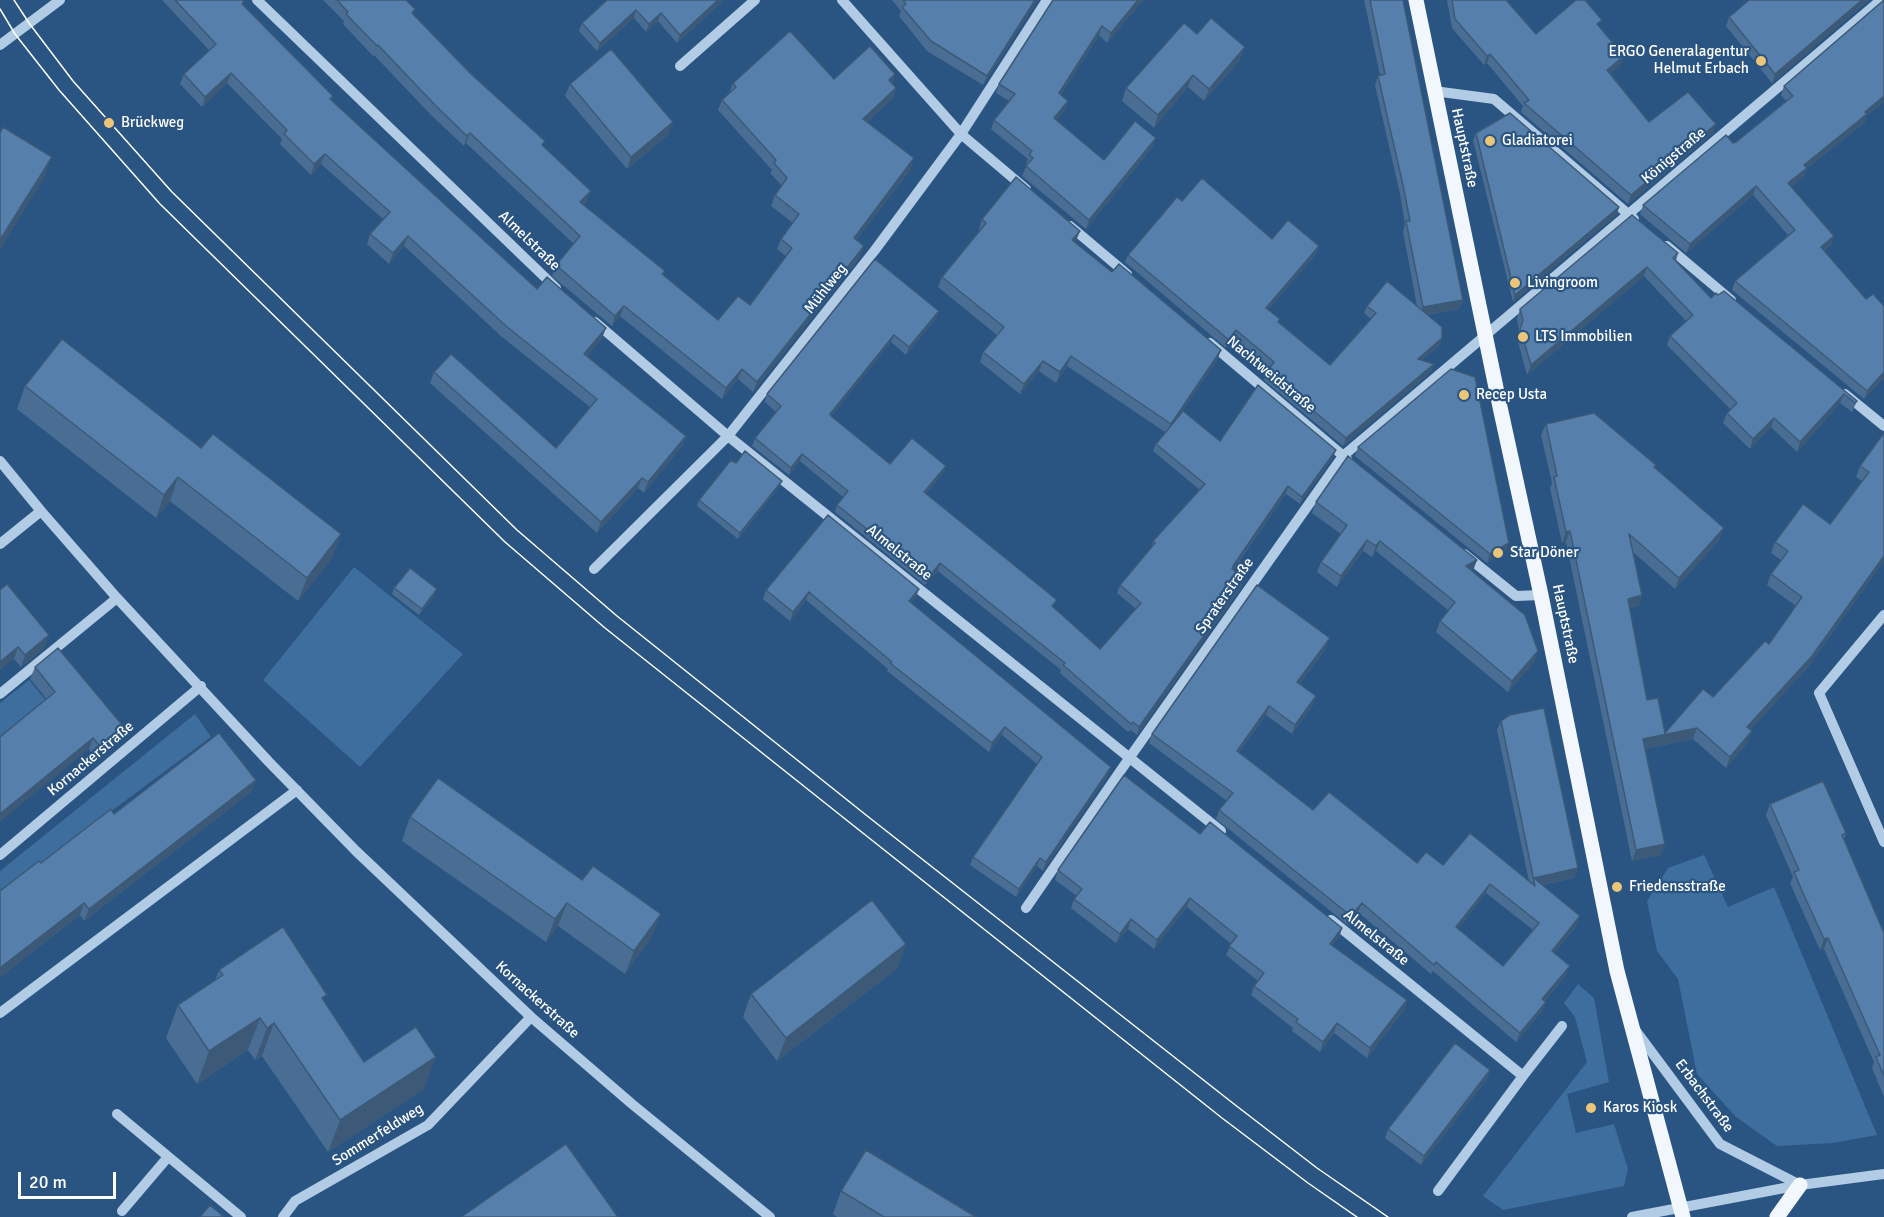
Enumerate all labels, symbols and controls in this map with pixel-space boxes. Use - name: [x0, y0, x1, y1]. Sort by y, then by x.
- place label: ERGO Generalagentur Helmut Erbach: [1608, 43, 1749, 78]
- marker: ERGO Generalagentur Helmut Erbach: [1754, 54, 1768, 68]
- street label: Hauptstraße: [1447, 107, 1481, 189]
- place label: Brückweg: [121, 114, 184, 132]
- marker: Brückweg: [102, 116, 116, 130]
- street label: Königstraße: [1638, 124, 1710, 188]
- place label: Gladiatorei: [1502, 132, 1573, 150]
- marker: Gladiatorei: [1483, 134, 1497, 148]
- street label: Almelstraße: [494, 207, 564, 275]
- street label: Mühlweg: [801, 260, 851, 318]
- place label: Livingroom: [1527, 274, 1598, 292]
- marker: Livingroom: [1508, 276, 1522, 290]
- place label: LTS Immobilien: [1535, 328, 1632, 346]
- marker: LTS Immobilien: [1516, 330, 1530, 344]
- street label: Nachtweidstraße: [1223, 333, 1319, 417]
- place label: Recep Usta: [1476, 386, 1547, 404]
- marker: Recep Usta: [1457, 388, 1471, 402]
- street label: Almelstraße: [863, 521, 935, 585]
- place label: Star Döner: [1510, 544, 1579, 562]
- marker: Star Döner: [1491, 546, 1505, 560]
- street label: Spraterstraße: [1192, 554, 1258, 638]
- street label: Hauptstraße: [1548, 583, 1582, 665]
- street label: Kornackerstraße: [44, 718, 138, 800]
- place label: Friedensstraße: [1629, 878, 1726, 896]
- marker: Friedensstraße: [1610, 880, 1624, 894]
- street label: Almelstraße: [1340, 906, 1412, 970]
- street label: Kornackerstraße: [491, 958, 583, 1042]
- street label: Erbachstraße: [1671, 1056, 1737, 1136]
- place label: Karos Kiosk: [1603, 1099, 1677, 1117]
- street label: Sommerfeldweg: [329, 1100, 427, 1170]
- marker: Karos Kiosk: [1584, 1101, 1598, 1115]
- scale bar: [21, 1160, 118, 1198]
- text: 20 m: [29, 1171, 67, 1193]

